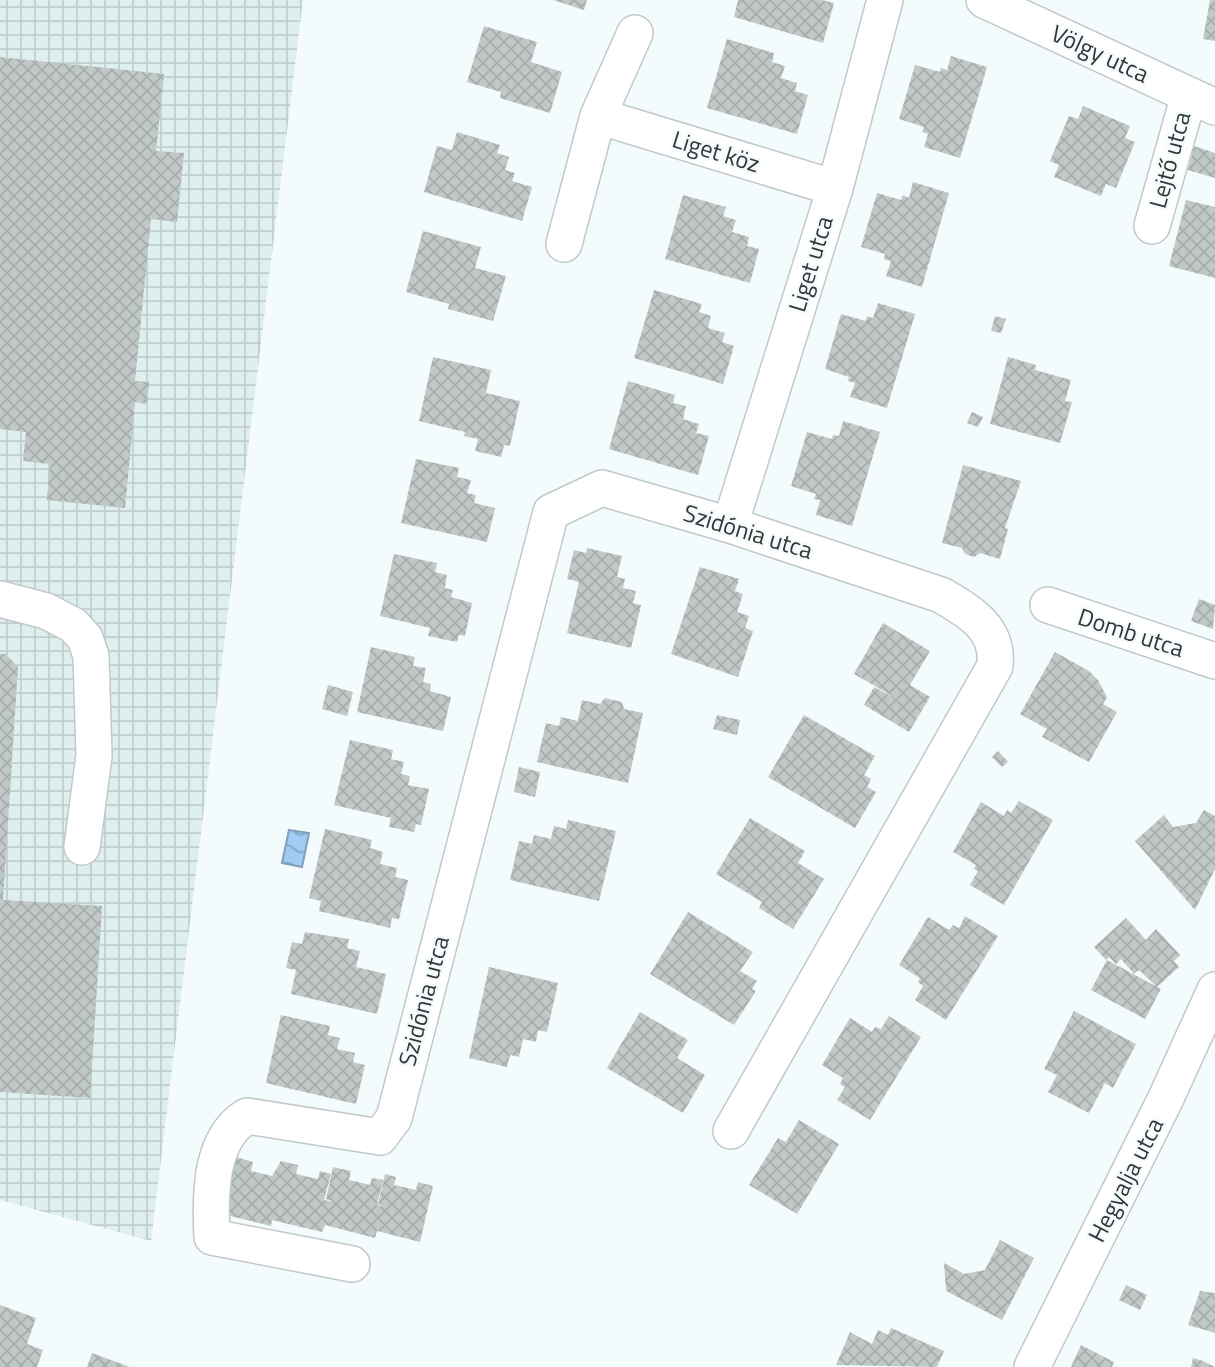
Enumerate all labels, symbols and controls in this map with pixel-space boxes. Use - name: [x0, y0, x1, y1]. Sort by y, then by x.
- street label: Völgy utca: [1046, 15, 1155, 91]
- street label: Lejtő utca: [1139, 107, 1199, 212]
- street label: Liget köz: [668, 121, 764, 181]
- street label: Liget utca: [778, 211, 842, 316]
- street label: Szidónia utca: [679, 494, 817, 568]
- street label: Domb utca: [1074, 598, 1189, 666]
- street label: Szidónia utca: [388, 932, 458, 1070]
- street label: Hegyalja utca: [1078, 1111, 1172, 1248]

